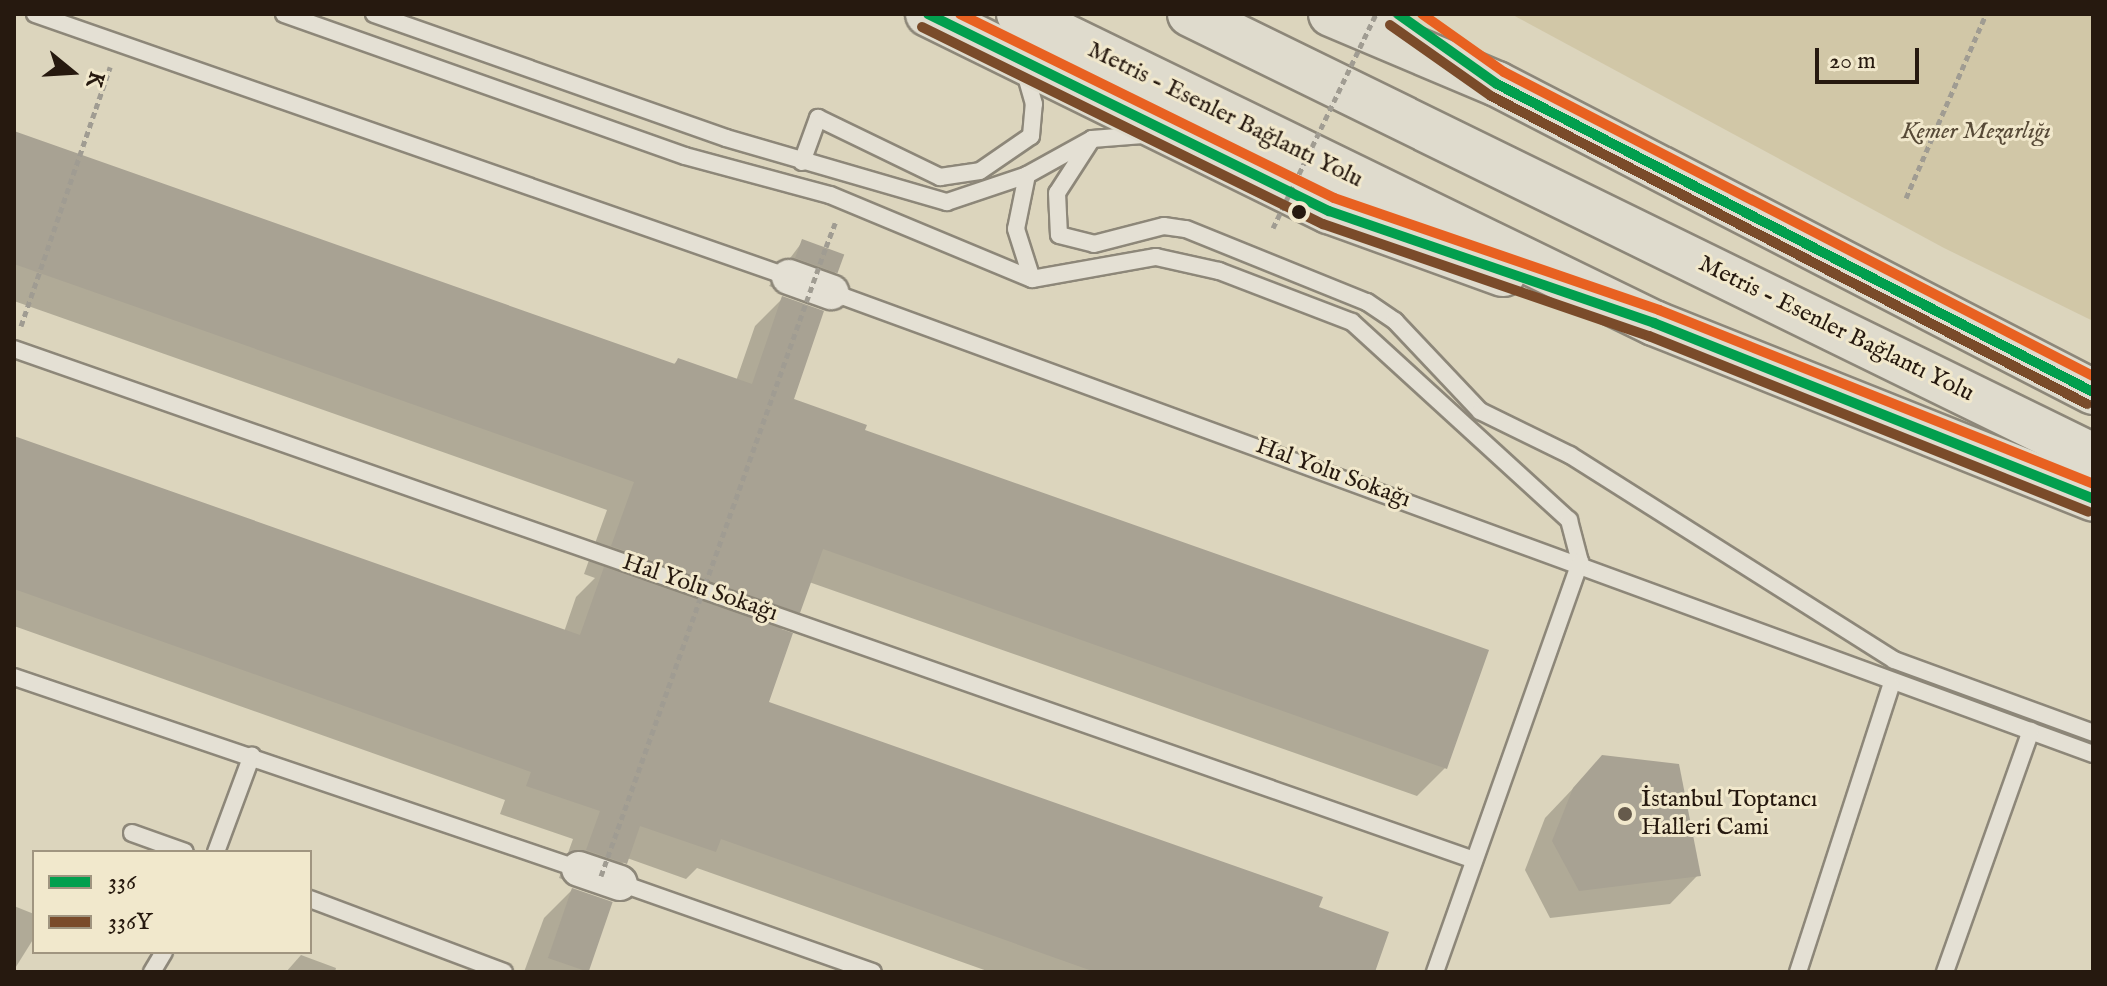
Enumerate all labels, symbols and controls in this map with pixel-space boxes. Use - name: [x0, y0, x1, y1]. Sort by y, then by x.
- north arrow: [32, 32, 112, 112]
- scale bar: [1819, 32, 1923, 82]
- street label: Metris - Esenler Bağlantı Yolu: [1083, 36, 1367, 194]
- text: 20 m: [1829, 46, 1876, 77]
- text: K: [79, 68, 111, 91]
- park label: Kemer Mezarlığı: [1901, 118, 2051, 146]
- unlabelled marker: [1291, 204, 1307, 220]
- street label: Metris - Esenler Bağlantı Yolu: [1694, 250, 1978, 408]
- street label: Hal Yolu Sokağı: [1252, 432, 1414, 514]
- street label: Hal Yolu Sokağı: [619, 548, 781, 628]
- place label: İstanbul Toptancı Halleri Cami: [1641, 786, 1817, 842]
- marker: İstanbul Toptancı Halleri Cami: [1616, 805, 1634, 823]
- legend: [32, 850, 312, 954]
- text: 336: [108, 867, 136, 898]
- text: 336Y: [108, 907, 152, 938]

